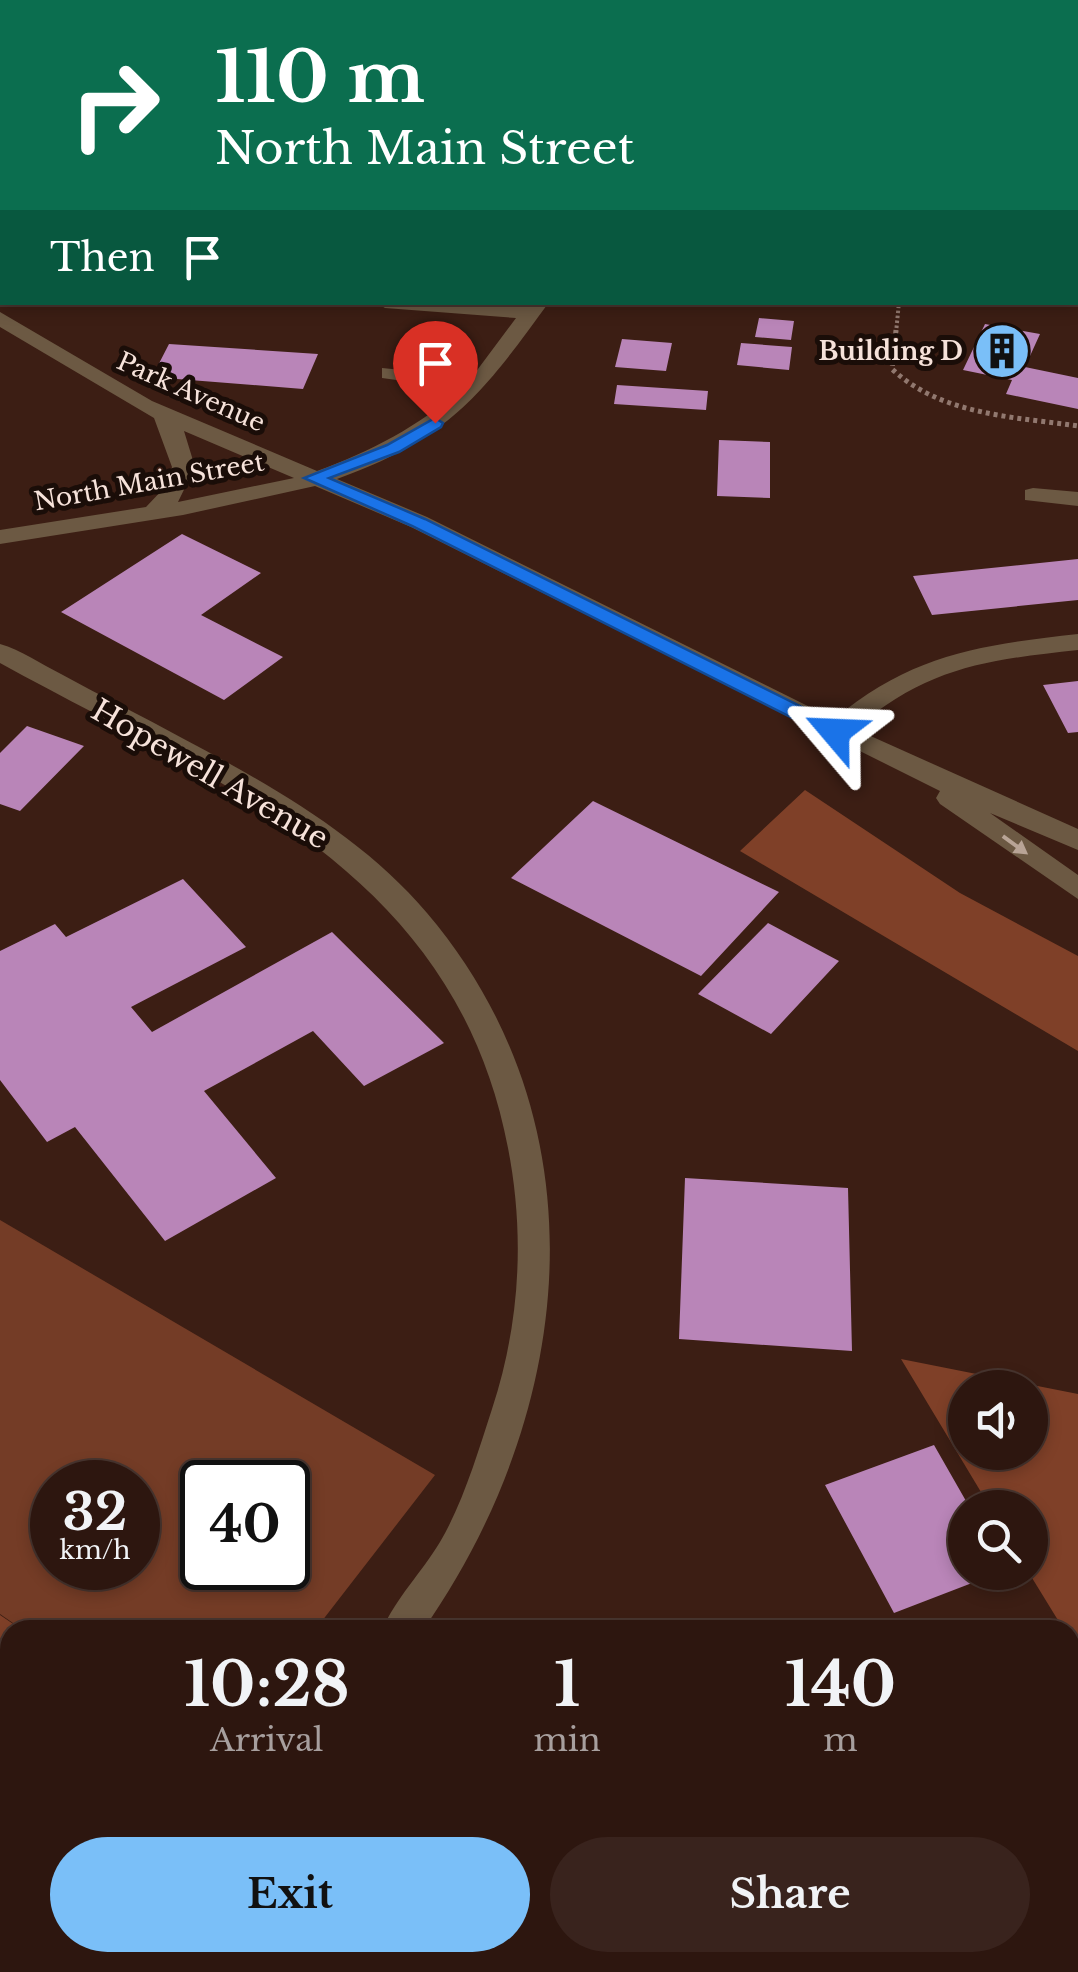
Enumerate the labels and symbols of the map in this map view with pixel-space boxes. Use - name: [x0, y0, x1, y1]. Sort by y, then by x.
- pin: [393, 321, 478, 424]
- building icon: Building D: [972, 321, 1032, 381]
- place label: Building D: [818, 336, 963, 367]
- street label: Park Avenue: [112, 345, 270, 439]
- street label: North Main Street: [32, 446, 267, 518]
- position arrow: [783, 680, 887, 784]
- street label: Hopewell Avenue: [85, 691, 335, 857]
- one-way arrow: [1002, 835, 1028, 854]
- speed limit sign: 40: [180, 1460, 310, 1590]

